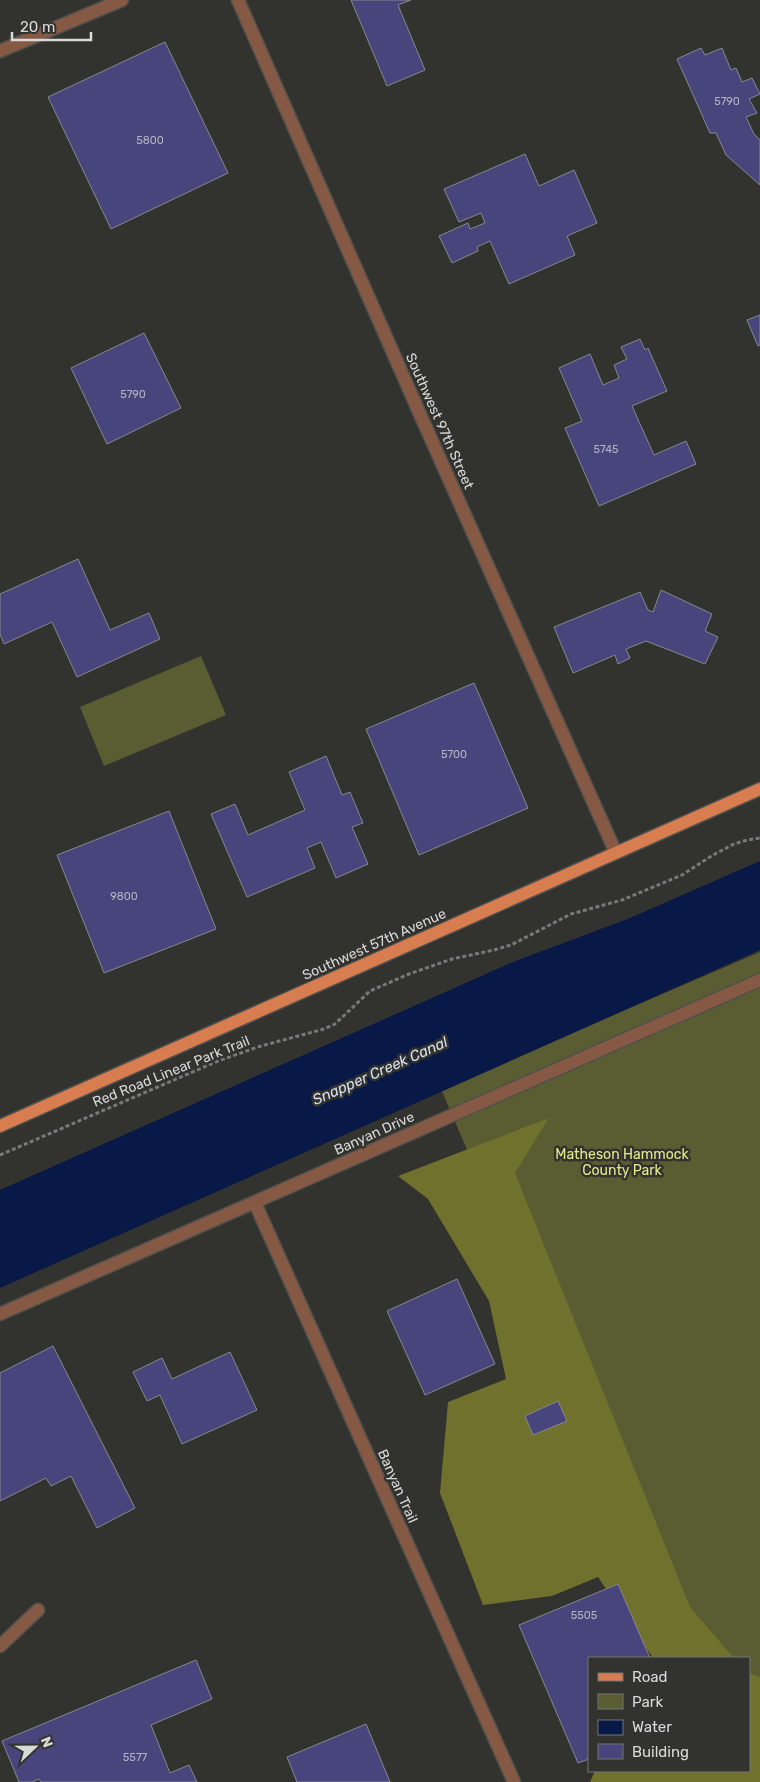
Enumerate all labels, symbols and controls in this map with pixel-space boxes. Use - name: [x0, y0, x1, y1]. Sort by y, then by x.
- scale bar: [12, 10, 91, 42]
- text: 20 m: [20, 18, 55, 36]
- house number: 5790: [714, 95, 740, 108]
- house number: 5800: [136, 134, 164, 147]
- street label: Southwest 97th Street: [402, 350, 477, 492]
- house number: 5790: [120, 388, 146, 401]
- house number: 5745: [593, 443, 619, 456]
- house number: 5700: [441, 748, 467, 761]
- house number: 9800: [110, 890, 138, 903]
- street label: Southwest 57th Avenue: [300, 905, 449, 984]
- street label: Red Road Linear Park Trail: [90, 1032, 252, 1111]
- water label: Snapper Creek Canal: [309, 1033, 451, 1109]
- street label: Banyan Drive: [331, 1108, 417, 1159]
- park label: Matheson Hammock County Park: [555, 1146, 689, 1179]
- street label: Banyan Trail: [374, 1447, 421, 1526]
- house number: 5505: [571, 1609, 598, 1622]
- legend: [588, 1657, 750, 1772]
- text: Road: [632, 1668, 668, 1686]
- text: Park: [632, 1693, 663, 1711]
- text: Water: [632, 1718, 672, 1736]
- north arrow: [10, 1722, 60, 1772]
- text: N: [37, 1734, 56, 1750]
- text: Building: [632, 1743, 689, 1761]
- house number: 5577: [123, 1751, 148, 1764]

